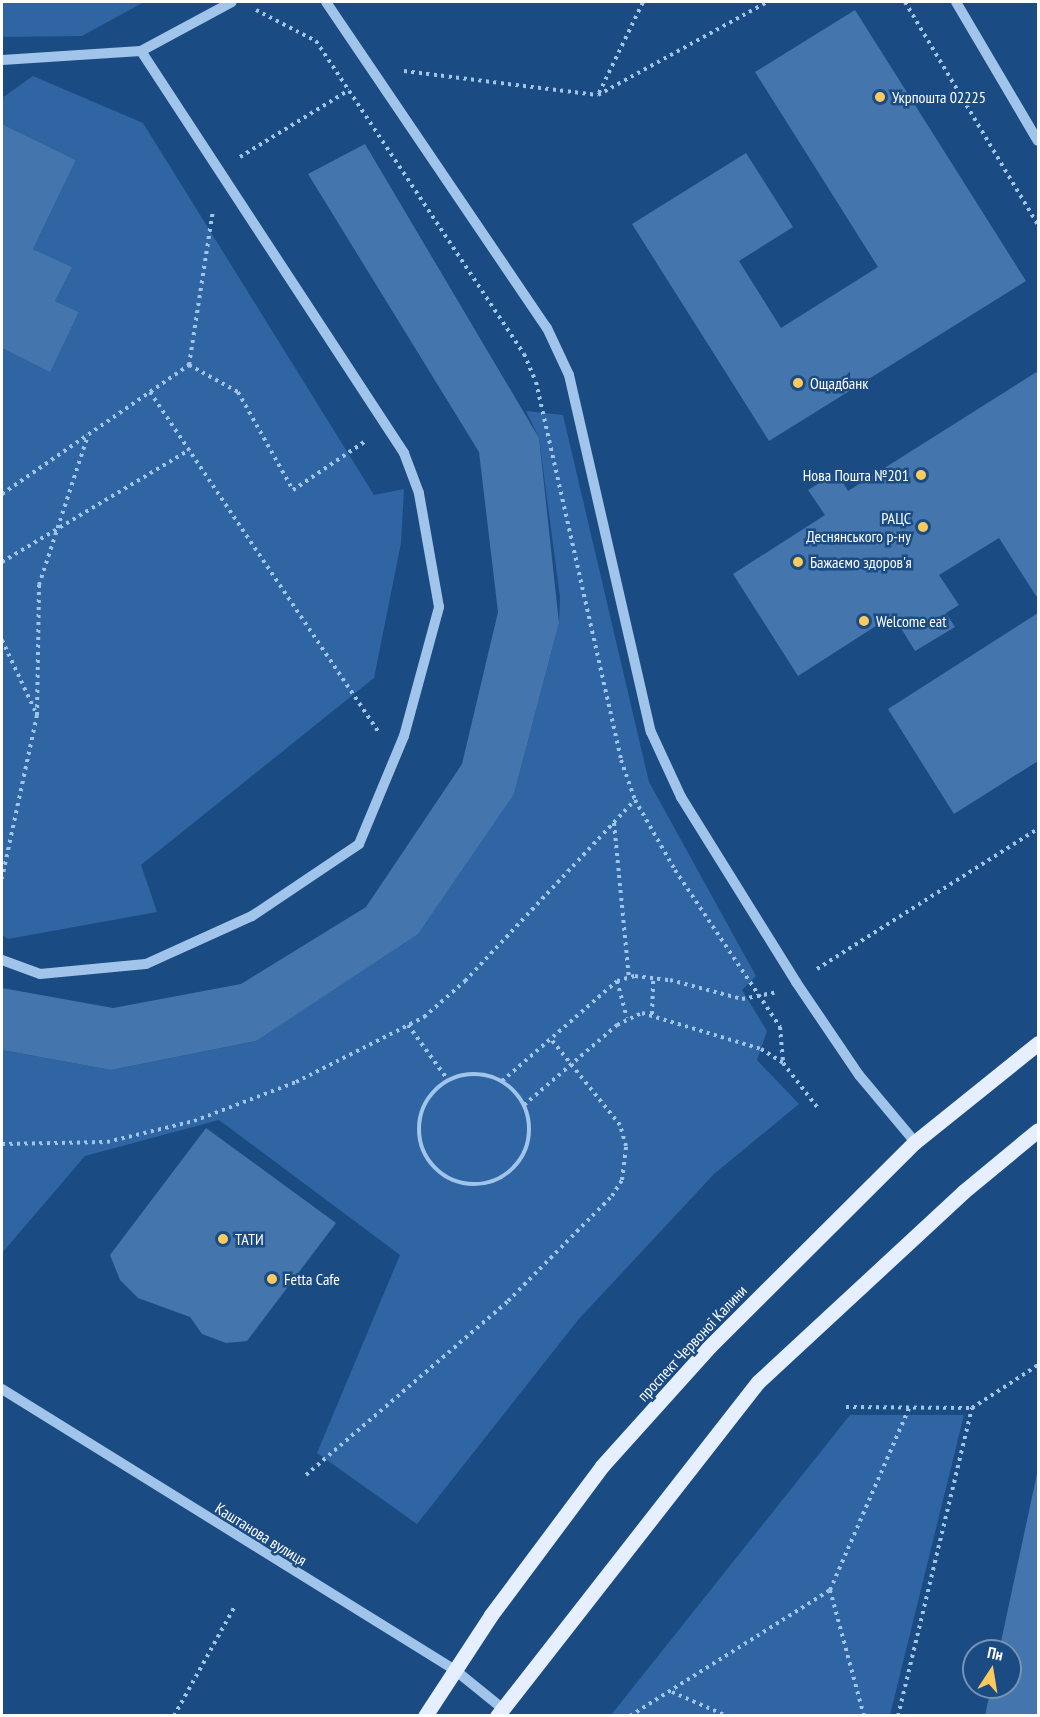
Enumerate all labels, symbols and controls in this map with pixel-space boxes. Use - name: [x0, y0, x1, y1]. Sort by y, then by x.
- place label: Укрпошта 02225: [892, 87, 986, 107]
- marker: Укрпошта 02225: [873, 90, 887, 104]
- place label: Ощадбанк: [810, 373, 868, 393]
- marker: Ощадбанк: [791, 376, 805, 390]
- place label: Нова Пошта №201: [803, 465, 909, 485]
- marker: Нова Пошта №201: [914, 468, 928, 482]
- place label: РАЦС Деснянського р-ну: [806, 508, 911, 546]
- marker: РАЦС Деснянського р-ну: [916, 520, 930, 534]
- place label: Бажаємо здоров'я: [810, 552, 912, 572]
- marker: Бажаємо здоров'я: [791, 555, 805, 569]
- place label: Welcome eat: [876, 611, 947, 631]
- marker: Welcome eat: [857, 614, 871, 628]
- place label: ТАТИ: [235, 1229, 264, 1249]
- marker: ТАТИ: [216, 1232, 230, 1246]
- place label: Fetta Cafe: [284, 1269, 340, 1289]
- marker: Fetta Cafe: [265, 1272, 279, 1286]
- street label: проспект Червоної Калини: [633, 1281, 751, 1405]
- street label: Каштанова вулиця: [212, 1498, 310, 1570]
- north arrow: [962, 1639, 1022, 1699]
- text: Пн: [986, 1642, 1005, 1665]

